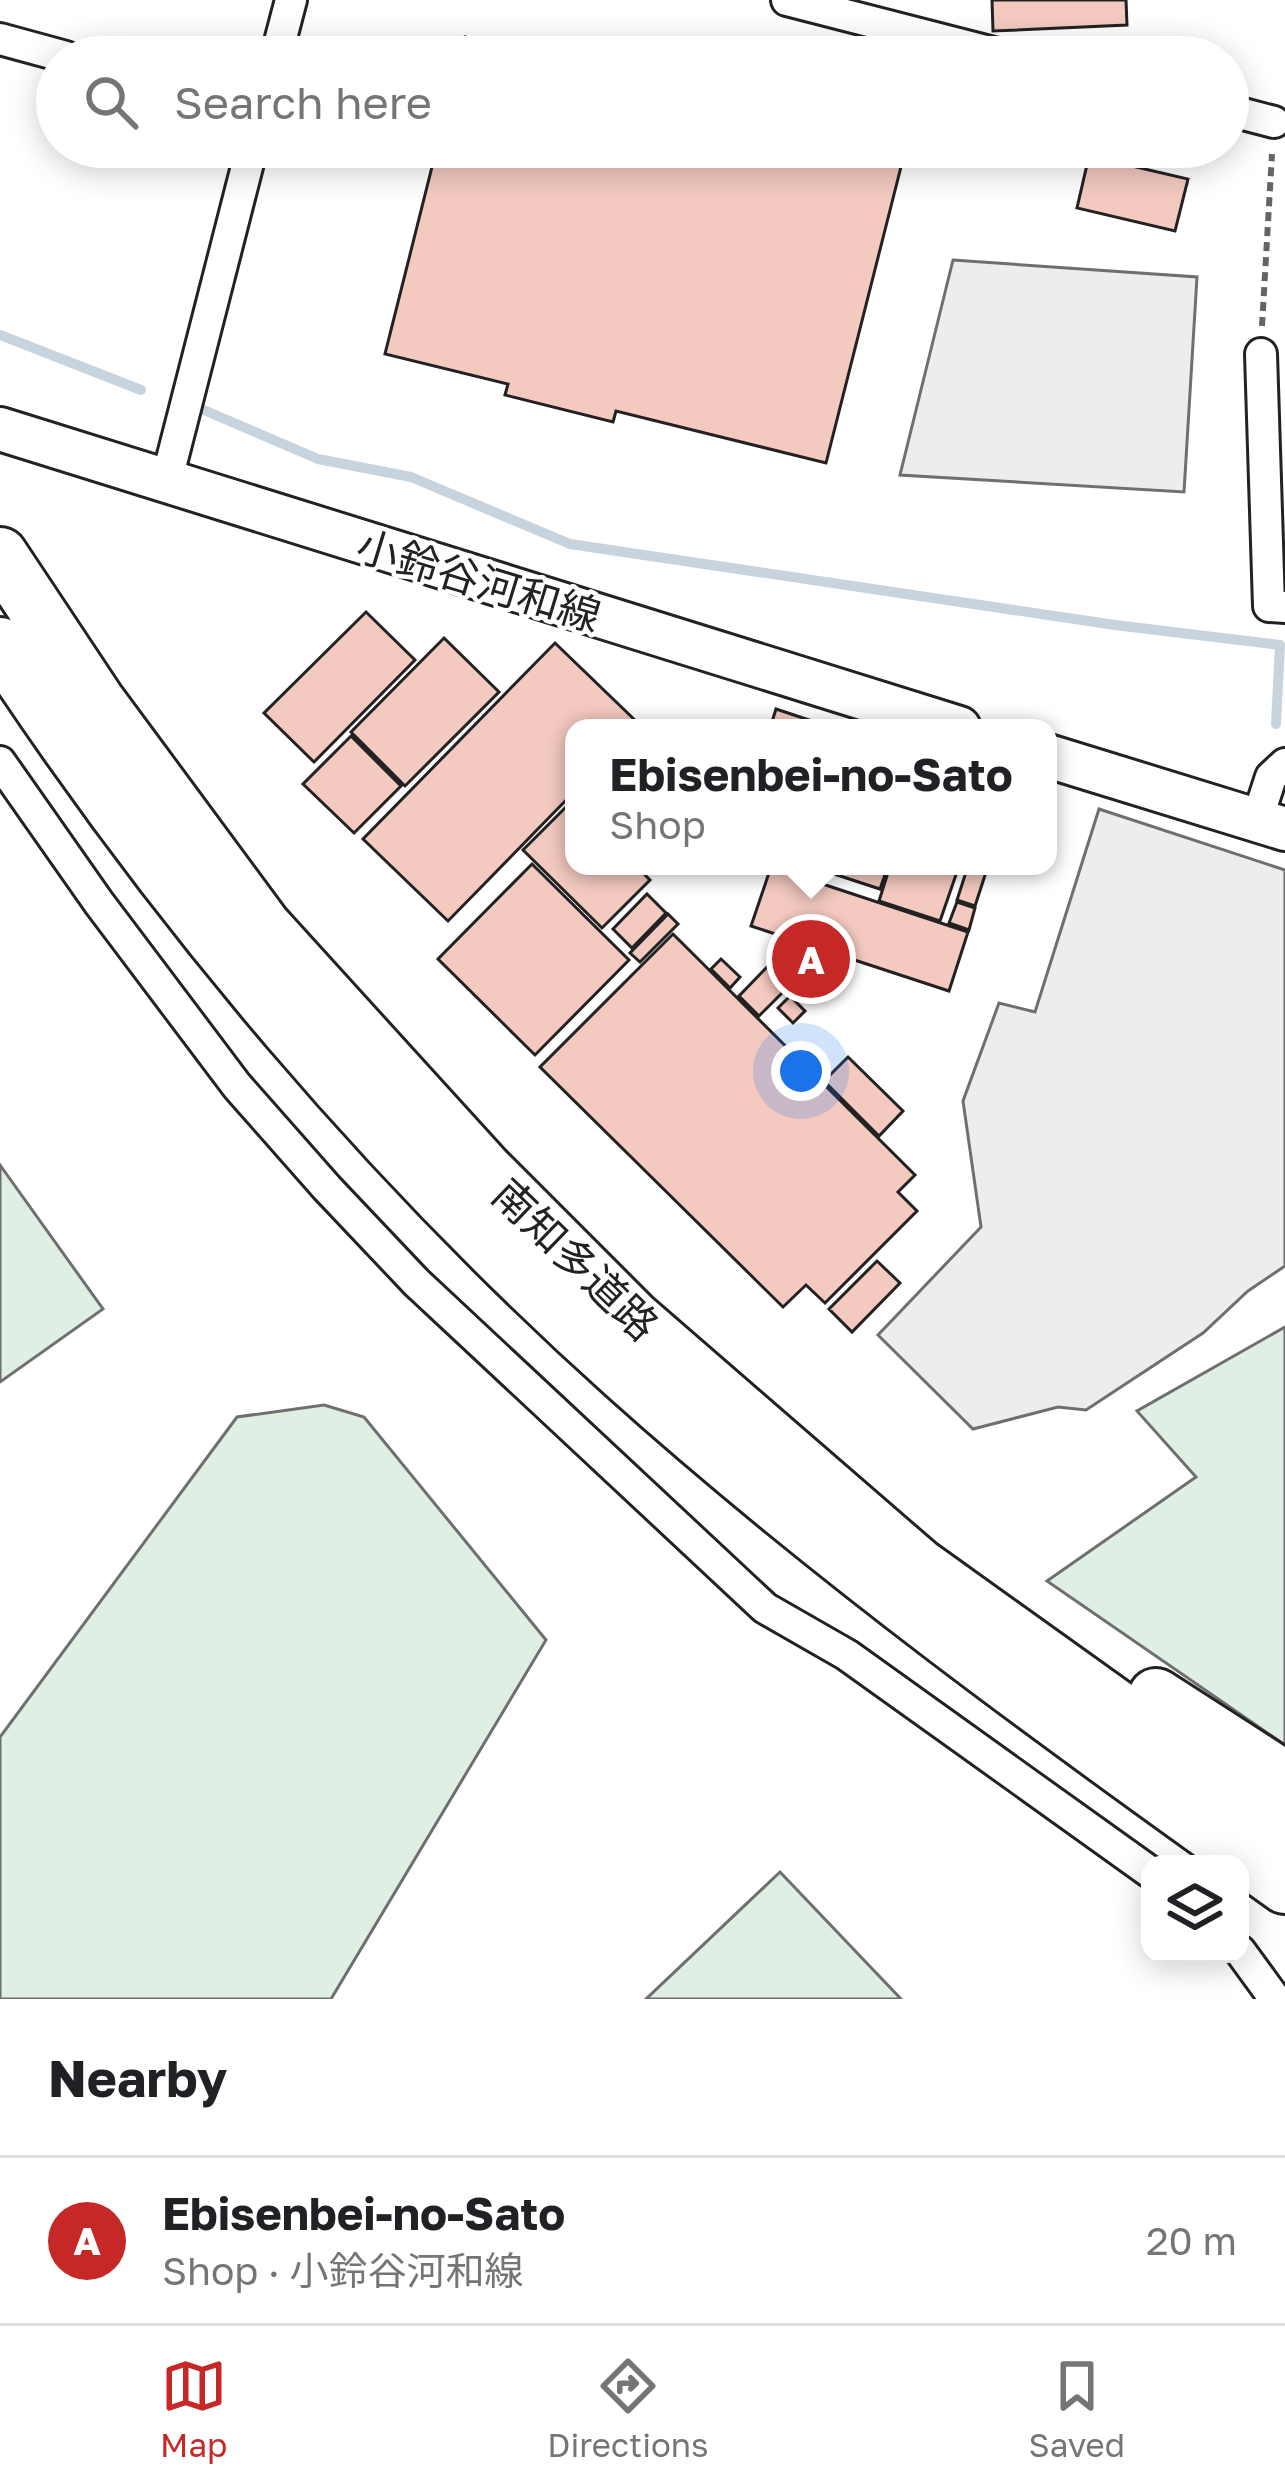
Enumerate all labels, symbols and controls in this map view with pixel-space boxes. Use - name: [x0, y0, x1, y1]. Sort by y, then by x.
- search box: [36, 36, 1249, 168]
- icon: search: [78, 69, 144, 135]
- text: Search here: [174, 75, 432, 129]
- street label: 小鈴谷河和線: [351, 519, 607, 641]
- popup: [565, 719, 1057, 875]
- text: Ebisenbei-no-Sato: [609, 747, 1013, 801]
- text: Shop: [609, 801, 706, 848]
- pin: A: [772, 914, 850, 1004]
- your location: [771, 1041, 831, 1101]
- street label: 南知多道路: [483, 1168, 669, 1350]
- map controls: [1141, 1855, 1249, 1963]
- button: layers: [1141, 1855, 1249, 1963]
- text: Nearby: [48, 2047, 227, 2108]
- text: Ebisenbei-no-Sato: [162, 2186, 565, 2240]
- text: A: [73, 2217, 101, 2264]
- text: 20 m: [1146, 2217, 1237, 2264]
- text: Shop · 小鈴谷河和線: [162, 2247, 524, 2294]
- tab: Map: [160, 2353, 227, 2464]
- tab: Directions: [547, 2353, 709, 2464]
- tab: Saved: [1029, 2353, 1125, 2464]

